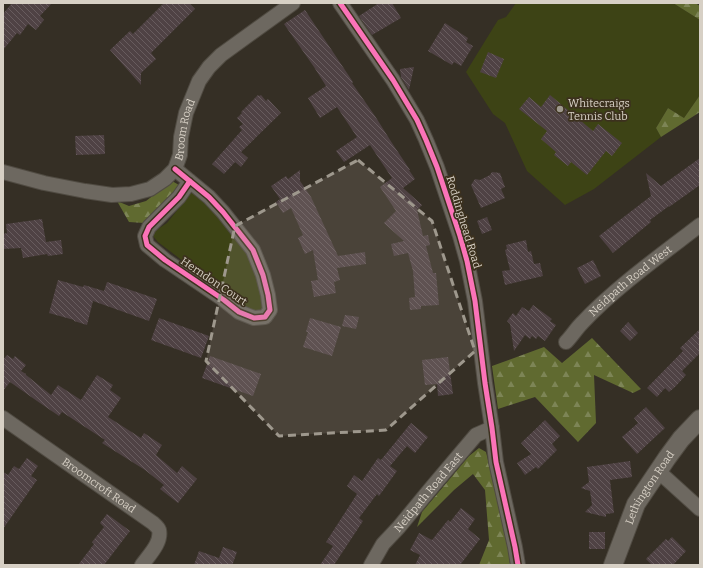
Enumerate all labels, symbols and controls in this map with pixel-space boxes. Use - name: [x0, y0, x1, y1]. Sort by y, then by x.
- street label: Broom Road: [172, 97, 198, 163]
- place label: Whitecraigs Tennis Club: [568, 97, 630, 123]
- marker: Whitecraigs Tennis Club: [555, 104, 565, 114]
- street label: Roddinghead Road: [443, 174, 484, 270]
- street label: Neidpath Road West: [586, 243, 674, 319]
- street label: Herndon Court: [178, 254, 249, 308]
- street label: Lethington Road: [623, 448, 677, 526]
- street label: Neidpath Road East: [392, 450, 465, 535]
- street label: Broomcroft Road: [59, 455, 138, 516]

